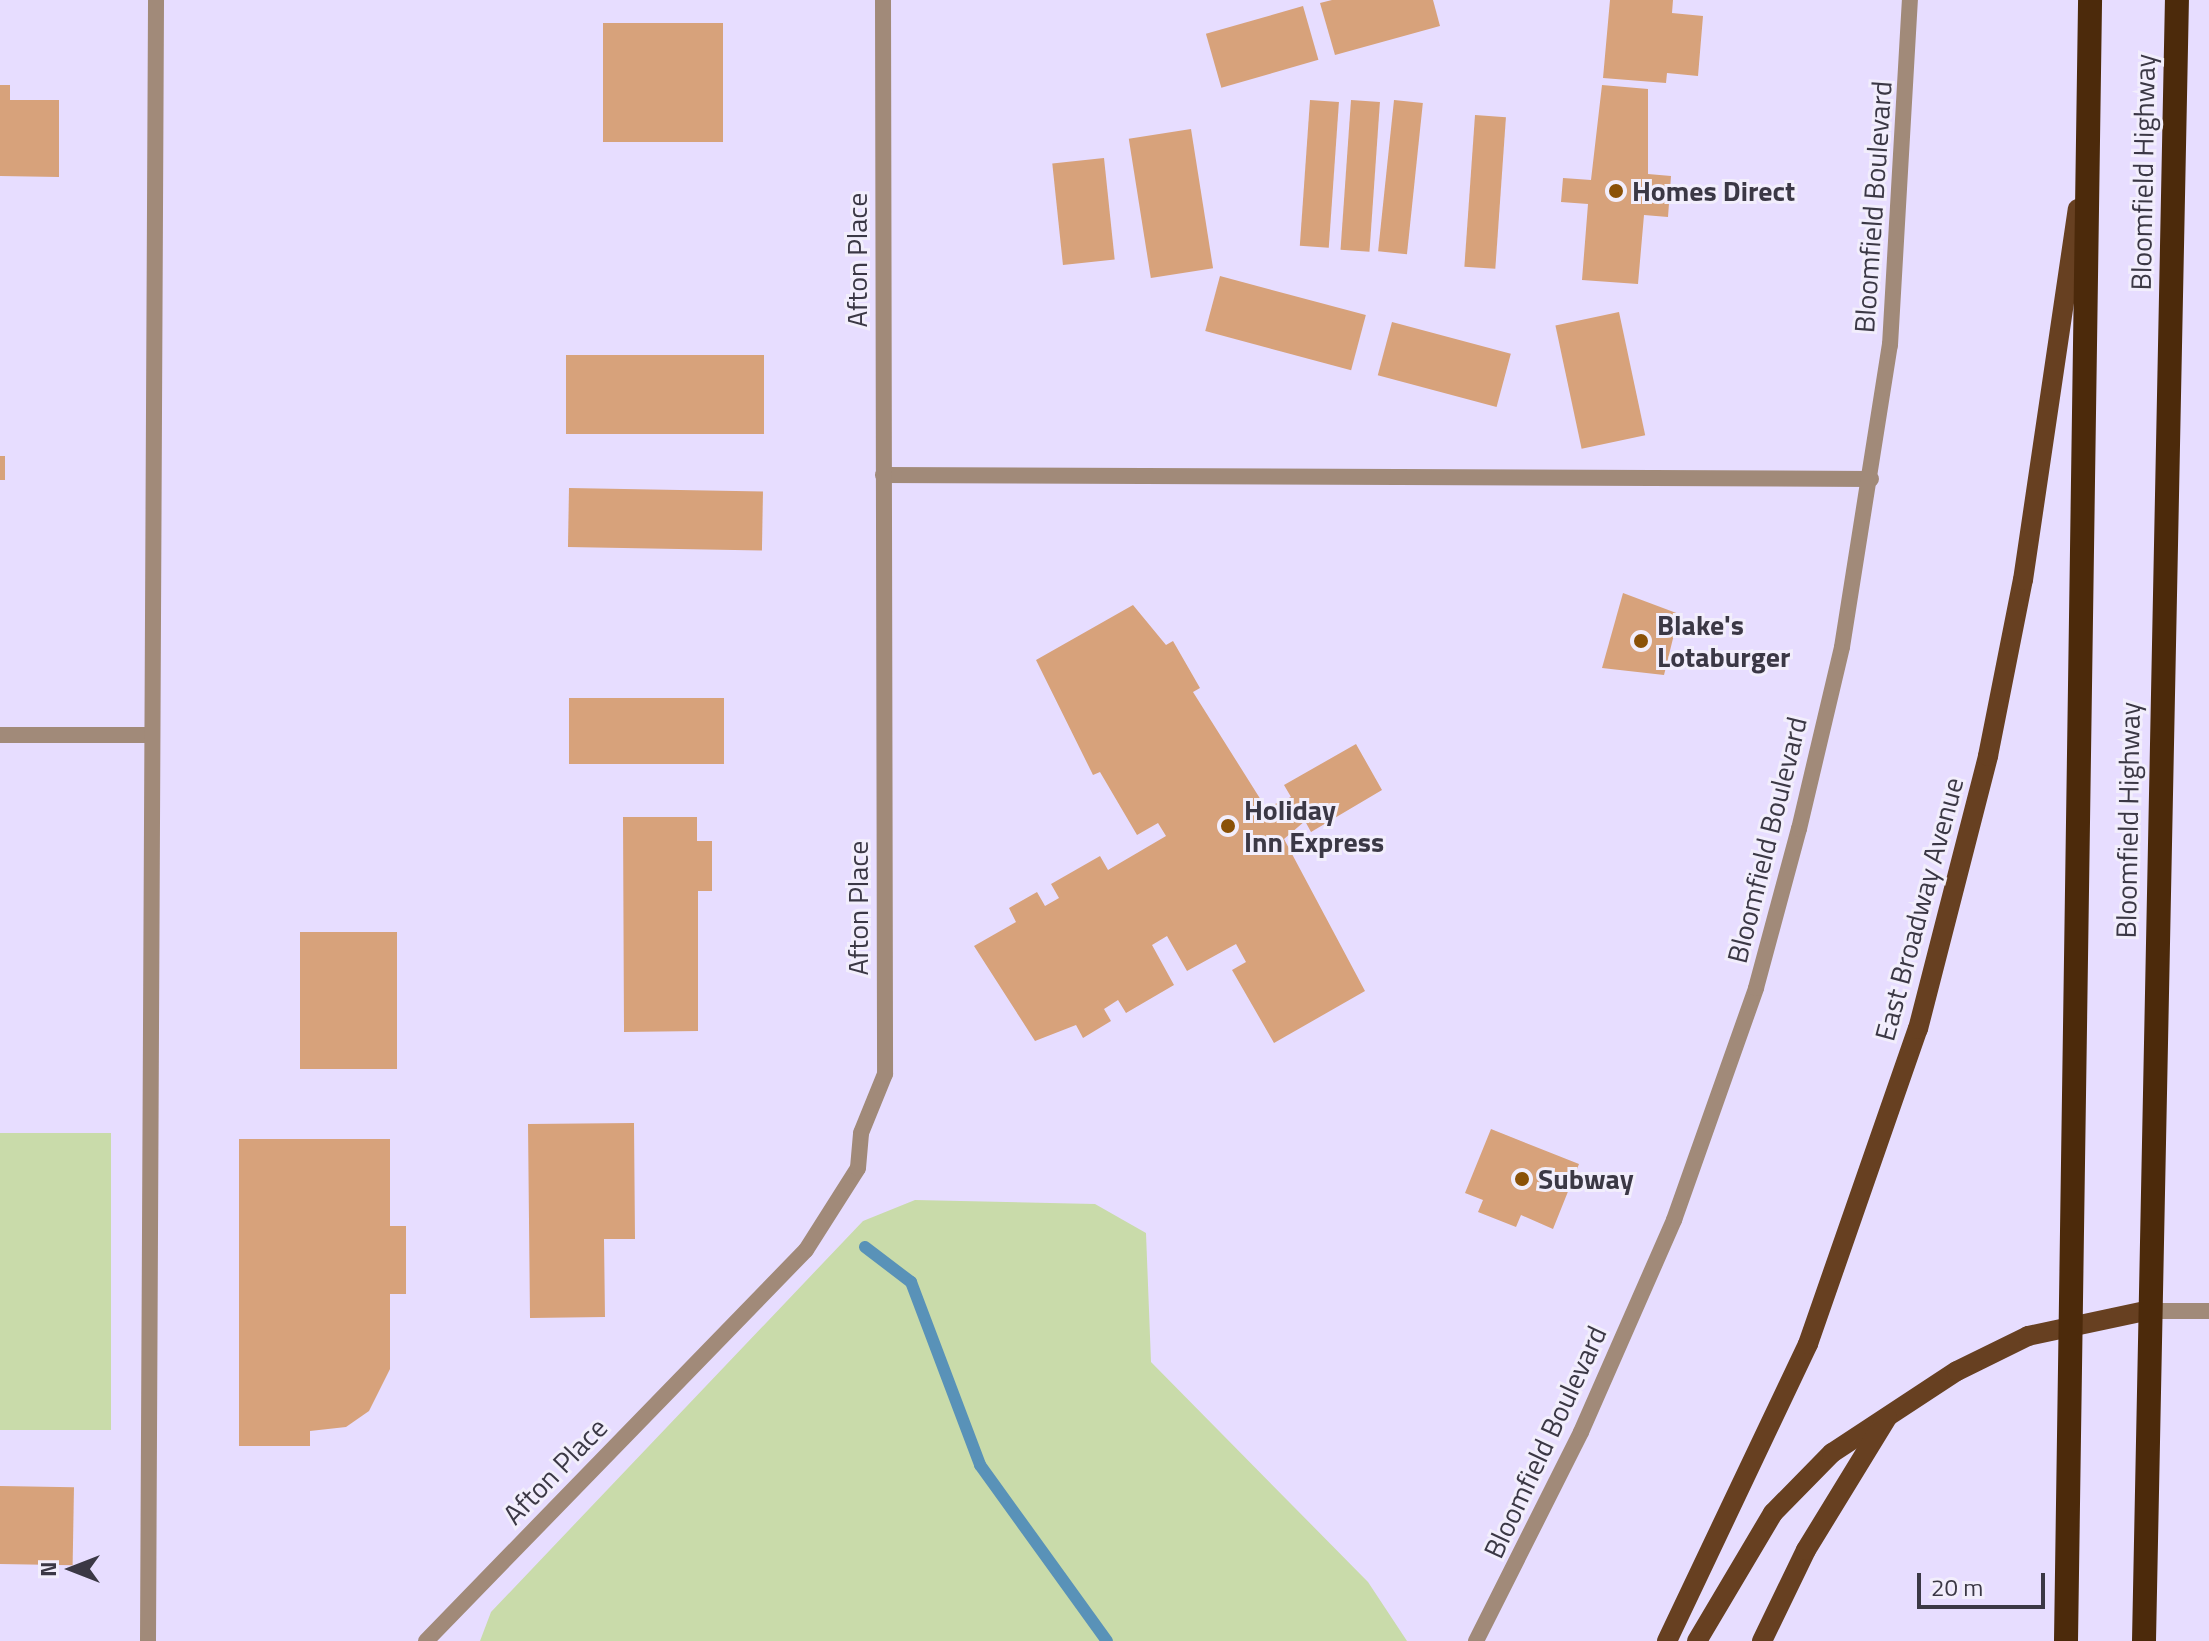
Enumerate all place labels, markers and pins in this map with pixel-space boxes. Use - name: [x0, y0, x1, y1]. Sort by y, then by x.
- place label: Homes Direct: [1632, 174, 1795, 208]
- marker: Homes Direct: [1607, 182, 1625, 200]
- place label: Blake's Lotaburger: [1657, 608, 1790, 674]
- marker: Blake's Lotaburger: [1632, 632, 1650, 650]
- place label: Holiday Inn Express: [1244, 793, 1384, 859]
- marker: Holiday Inn Express: [1219, 817, 1237, 835]
- place label: Subway: [1538, 1162, 1634, 1196]
- marker: Subway: [1513, 1170, 1531, 1188]

